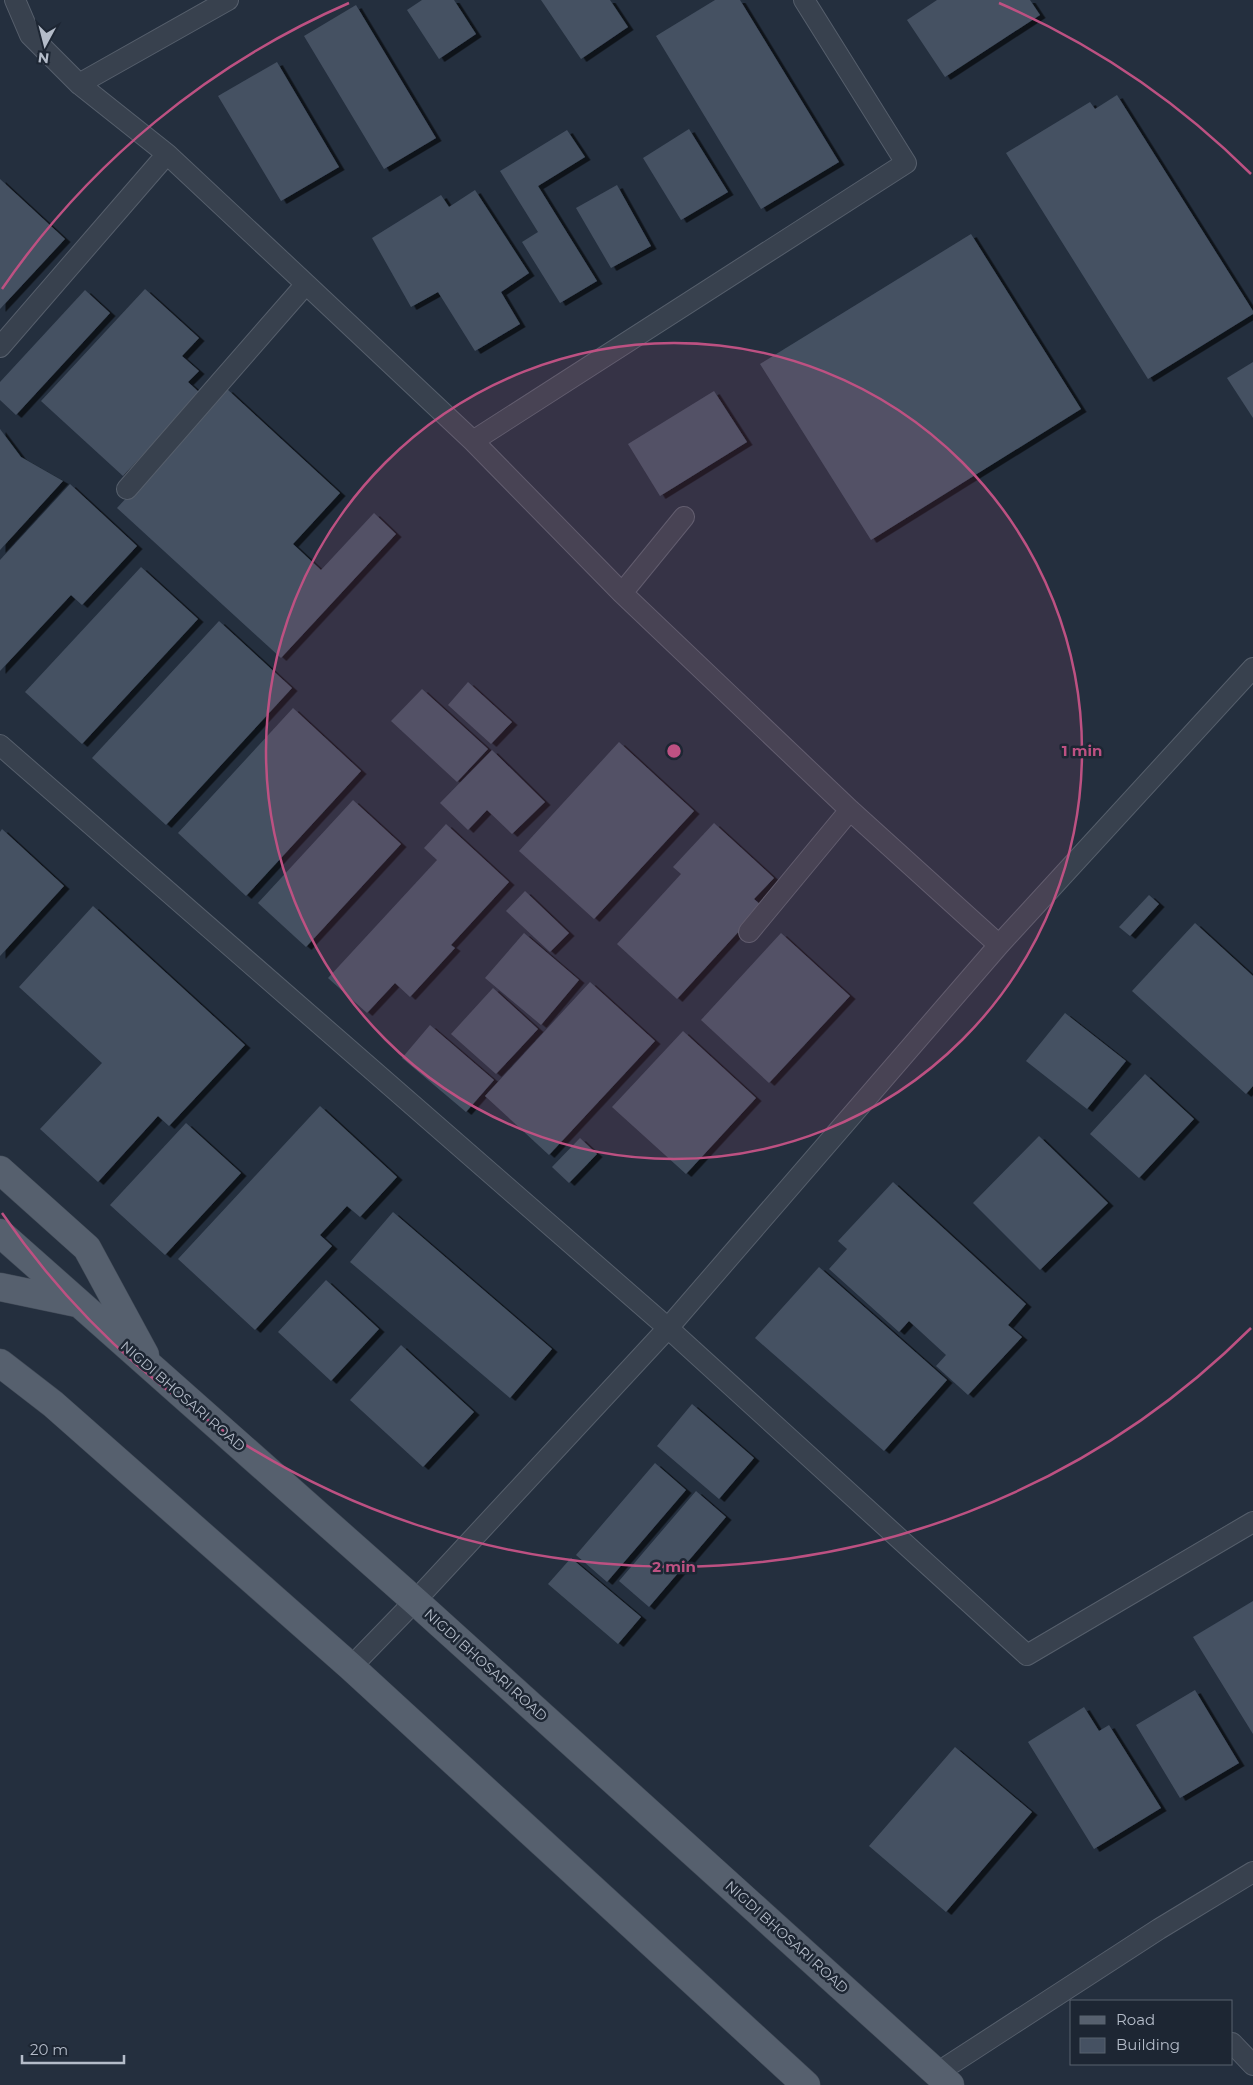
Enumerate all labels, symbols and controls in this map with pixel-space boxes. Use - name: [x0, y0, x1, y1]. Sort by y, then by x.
- north arrow: [20, 20, 70, 70]
- text: N: [37, 48, 50, 68]
- text: 1 min: [1062, 741, 1102, 760]
- centre of rings: [665, 742, 683, 760]
- street label: NIGDI BHOSARI ROAD: [117, 1337, 249, 1455]
- text: 2 min: [652, 1557, 696, 1576]
- street label: NIGDI BHOSARI ROAD: [421, 1605, 551, 1725]
- street label: NIGDI BHOSARI ROAD: [722, 1877, 852, 1997]
- legend: [1070, 2000, 1233, 2065]
- text: Road: [1116, 2010, 1155, 2029]
- scale bar: [22, 2032, 125, 2064]
- text: Building: [1116, 2035, 1180, 2054]
- text: 20 m: [30, 2040, 68, 2059]

